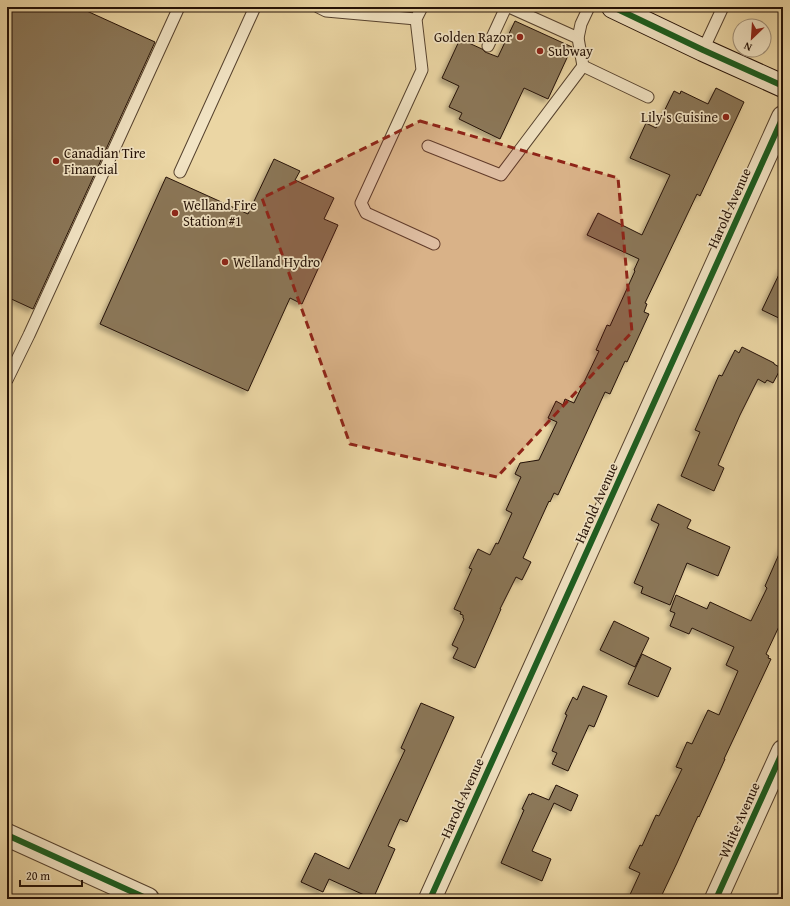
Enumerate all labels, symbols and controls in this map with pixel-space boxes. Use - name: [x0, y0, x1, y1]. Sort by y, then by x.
- north arrow: [732, 18, 772, 58]
- place label: Golden Razor: [434, 27, 512, 47]
- marker: Golden Razor: [515, 32, 525, 42]
- text: N: [740, 38, 754, 56]
- place label: Subway: [548, 41, 593, 61]
- marker: Subway: [535, 46, 545, 56]
- place label: Lily's Cuisine: [641, 107, 718, 127]
- marker: Lily's Cuisine: [721, 112, 731, 122]
- place label: Canadian Tire Financial: [64, 143, 146, 179]
- marker: Canadian Tire Financial: [51, 156, 61, 166]
- street label: Harold Avenue: [702, 164, 756, 251]
- place label: Welland Fire Station #1: [183, 195, 257, 231]
- marker: Welland Fire Station #1: [170, 208, 180, 218]
- place label: Welland Hydro: [233, 252, 320, 272]
- marker: Welland Hydro: [220, 257, 230, 267]
- street label: Harold Avenue: [569, 459, 623, 546]
- street label: Harold Avenue: [435, 754, 489, 841]
- street label: White Avenue: [713, 778, 765, 861]
- scale bar: [20, 862, 82, 888]
- text: 20 m: [26, 867, 50, 884]

